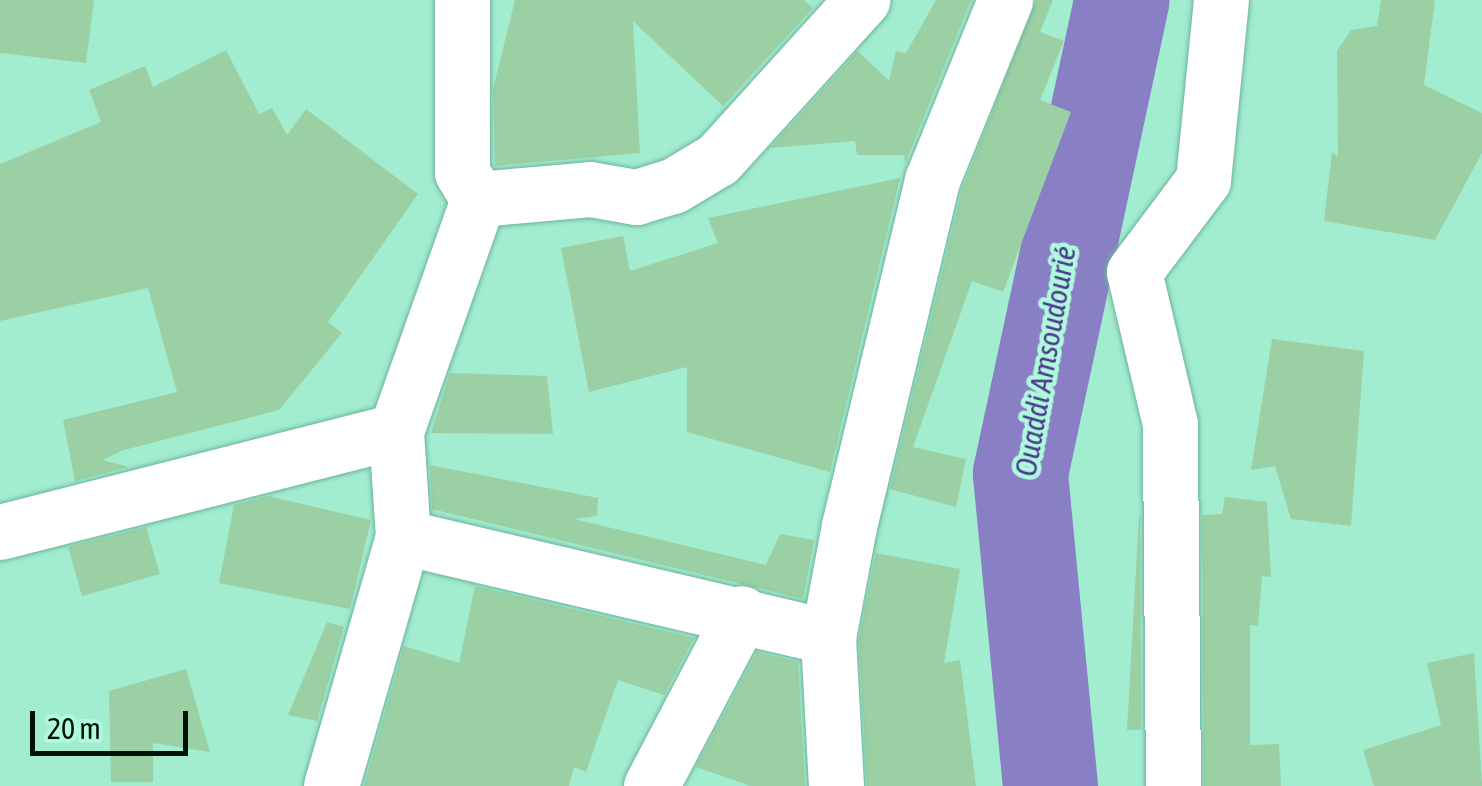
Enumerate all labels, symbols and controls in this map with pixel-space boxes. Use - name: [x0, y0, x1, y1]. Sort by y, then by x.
- water label: Ouaddi Amsoudourié: [1007, 243, 1083, 479]
- scale bar: [35, 691, 192, 753]
- text: 20 m: [47, 711, 101, 745]

